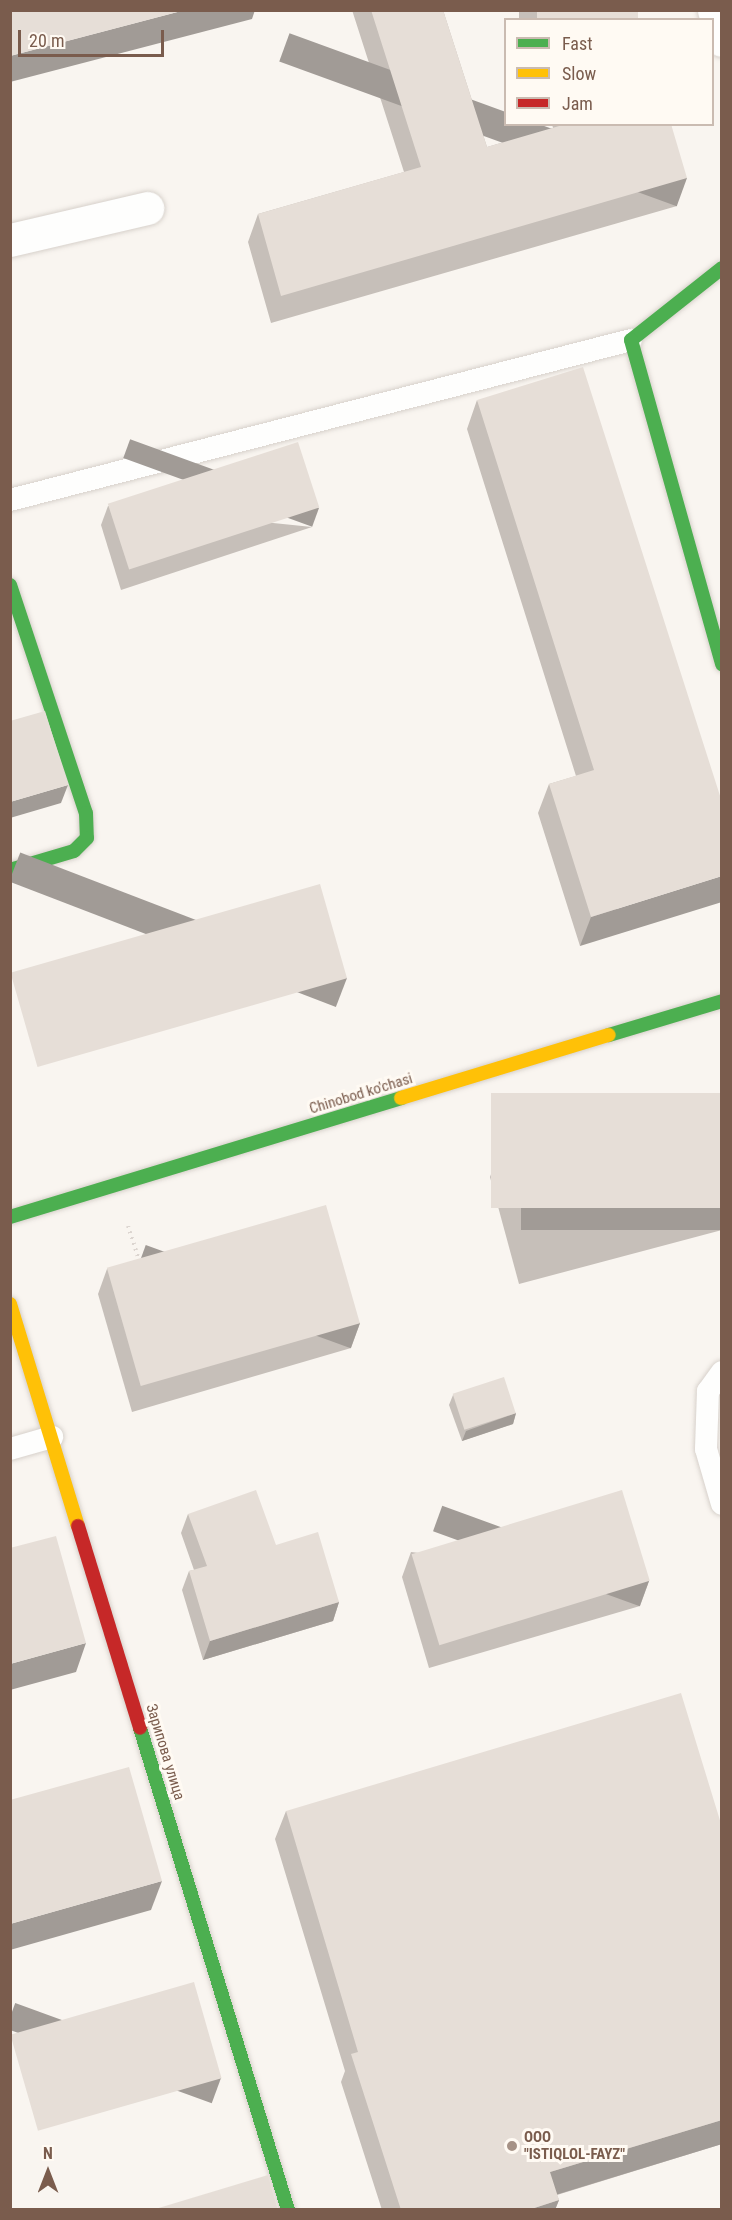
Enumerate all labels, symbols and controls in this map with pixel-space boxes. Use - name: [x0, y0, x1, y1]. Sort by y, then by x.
- scale bar: [21, 18, 166, 56]
- legend: [504, 18, 714, 126]
- text: 20 m: [29, 30, 64, 51]
- text: Fast: [562, 33, 593, 54]
- text: Slow: [562, 63, 596, 84]
- text: Jam: [562, 93, 593, 114]
- street label: Chinobod ko'chasi: [307, 1070, 415, 1118]
- street label: Зарипова улица: [142, 1702, 188, 1802]
- place label: ООО "ISTIQLOL-FAYZ": [524, 2128, 625, 2163]
- marker: ООО "ISTIQLOL-FAYZ": [505, 2139, 519, 2153]
- north arrow: [18, 2142, 78, 2202]
- text: N: [43, 2144, 53, 2163]

